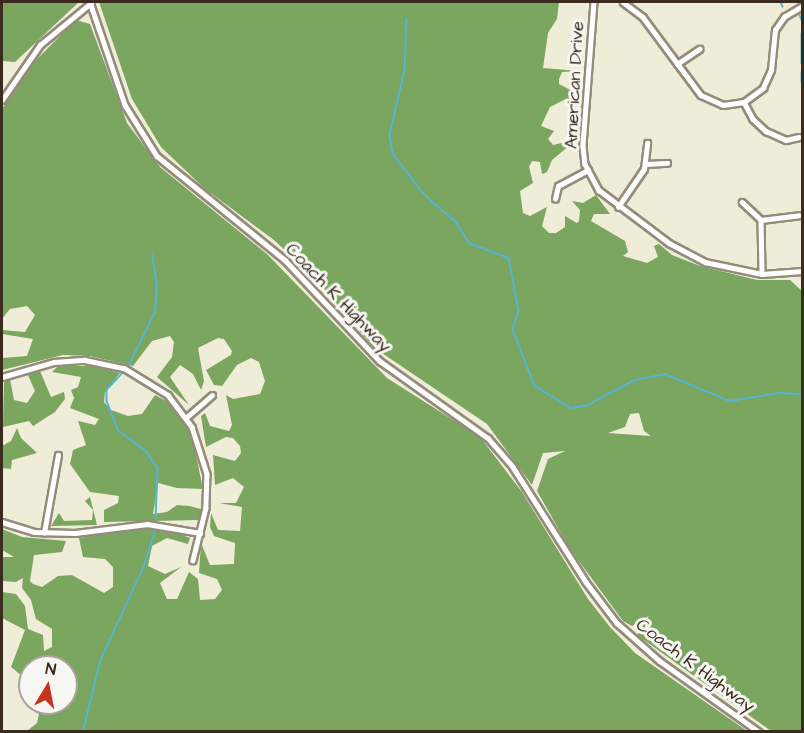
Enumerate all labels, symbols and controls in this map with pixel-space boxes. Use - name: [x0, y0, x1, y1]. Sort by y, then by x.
- street label: American Drive: [561, 20, 589, 150]
- street label: Coach K Highway: [281, 239, 395, 357]
- street label: Coach K Highway: [631, 614, 759, 718]
- north arrow: [18, 655, 78, 715]
- text: N: [44, 658, 58, 681]

